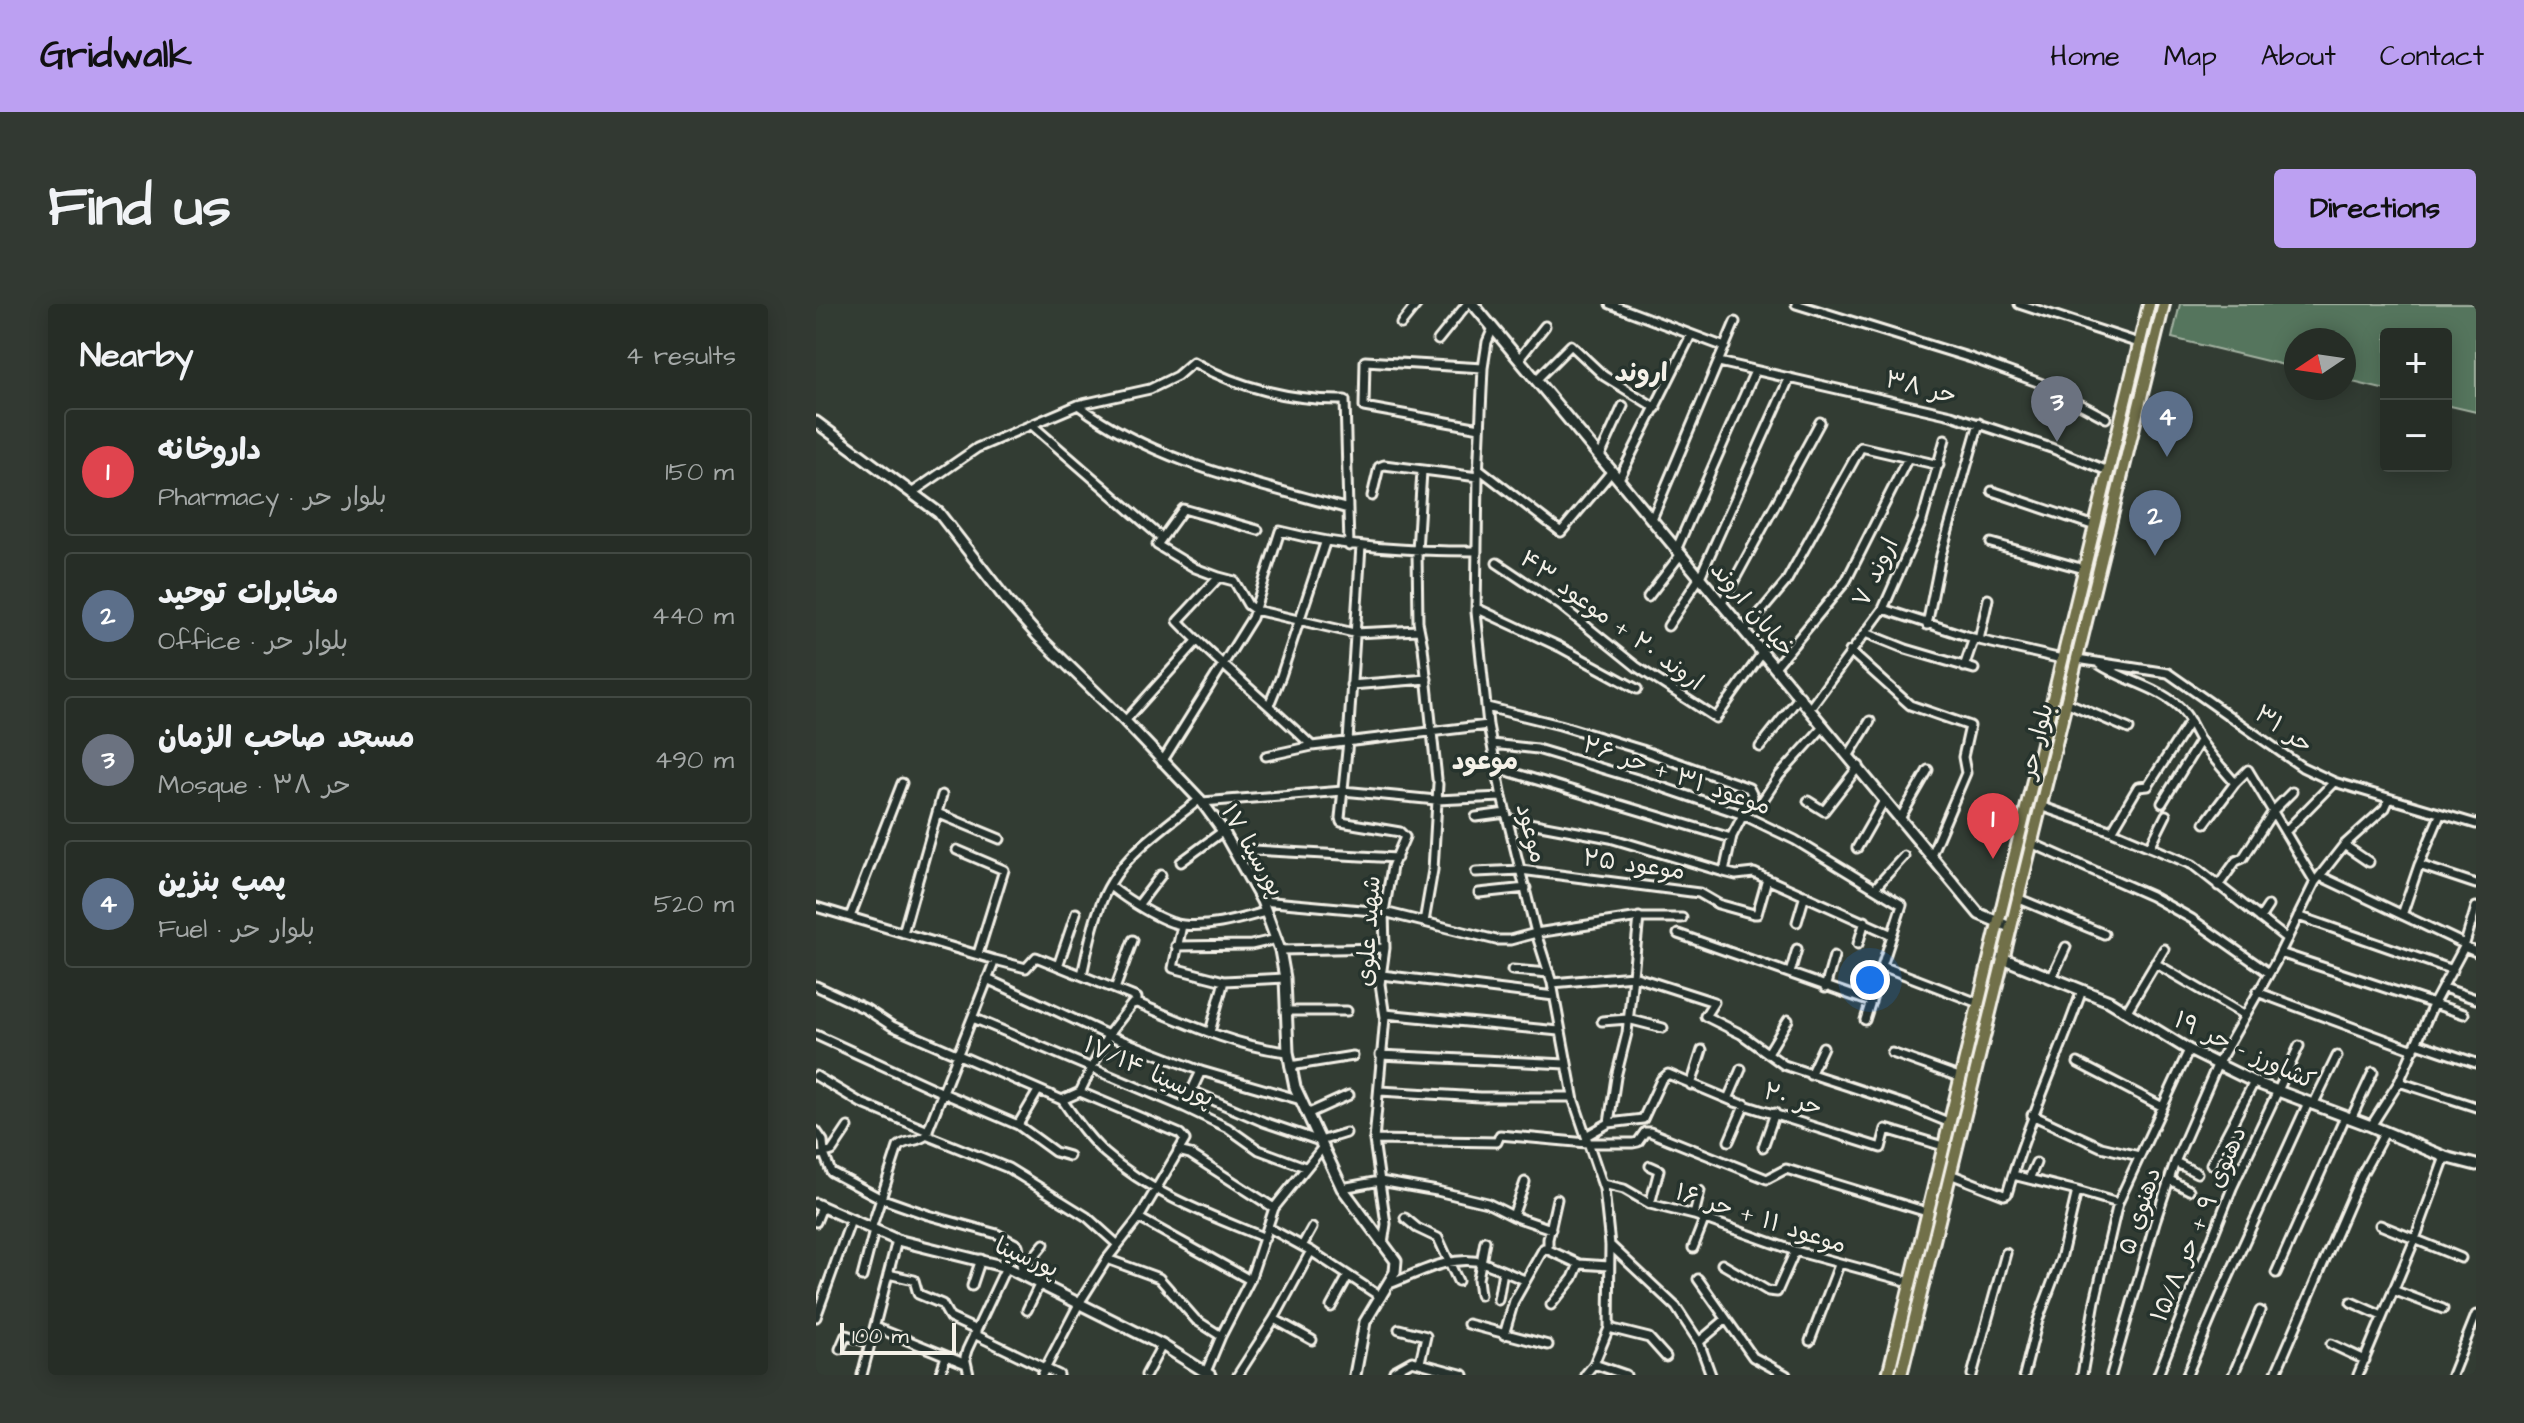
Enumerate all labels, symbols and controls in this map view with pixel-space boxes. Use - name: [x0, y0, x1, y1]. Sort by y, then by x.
- text: Gridwalk: [40, 30, 192, 82]
- text: Home: [2050, 37, 2120, 76]
- text: Map: [2164, 37, 2217, 76]
- text: About: [2261, 37, 2336, 76]
- text: Contact: [2380, 37, 2484, 76]
- text: Find us: [48, 169, 231, 247]
- button: Directions: [2274, 169, 2476, 248]
- north arrow: [2284, 328, 2356, 400]
- map controls: [2380, 328, 2452, 472]
- button: +: [2380, 328, 2452, 400]
- text: Nearby: [80, 332, 194, 380]
- text: 4 results: [626, 338, 736, 374]
- district label: اروند: [1614, 355, 1668, 391]
- street label: حر ۳۸: [1881, 363, 1960, 413]
- pin: 3: [2031, 376, 2083, 442]
- pin: 4: [2141, 391, 2193, 457]
- button: −: [2380, 400, 2452, 472]
- text: داروخانه: [158, 429, 261, 471]
- text: 1: [106, 454, 110, 490]
- text: 150 m: [665, 454, 734, 490]
- text: Pharmacy · بلوار حر: [158, 479, 387, 515]
- pin: 2: [2129, 490, 2181, 556]
- street label: اروند ۷: [1845, 532, 1907, 613]
- street label: اروند ۲۰ + موعود ۴۳: [1512, 542, 1710, 699]
- street label: خیابان اروند: [1702, 554, 1803, 665]
- text: مخابرات توحید: [158, 573, 339, 615]
- text: 2: [101, 598, 115, 634]
- text: 440 m: [652, 598, 734, 634]
- text: Office · بلوار حر: [158, 623, 348, 659]
- street label: حر ۳۱: [2247, 697, 2320, 762]
- street label: بلوار حر: [2011, 700, 2063, 784]
- text: مسجد صاحب الزمان: [158, 717, 415, 759]
- street label: موعود ۳۱ + حر ۲۶: [1578, 728, 1775, 824]
- text: 3: [101, 742, 115, 778]
- text: 490 m: [654, 742, 734, 778]
- district label: موعود: [1452, 743, 1518, 779]
- text: Mosque · حر ۳۸: [158, 767, 351, 803]
- pin: 1: [1967, 793, 2019, 859]
- street label: پورسینا ۱۷: [1212, 798, 1292, 903]
- street label: موعود: [1507, 800, 1555, 867]
- street label: موعود ۲۵: [1581, 841, 1687, 889]
- text: پمپ بنزین: [158, 861, 286, 903]
- street label: شهید علوی: [1348, 875, 1390, 988]
- text: 4: [99, 886, 117, 922]
- text: 520 m: [654, 886, 734, 922]
- text: Fuel · بلوار حر: [158, 911, 315, 947]
- your location: [1850, 960, 1890, 1000]
- street label: کشاورز - حر ۱۹: [2168, 1003, 2321, 1099]
- street label: پورسینا ۱۷/۱۴: [1078, 1028, 1219, 1116]
- street label: حر ۲۰: [1759, 1074, 1827, 1125]
- street label: دهنوی ۹ + حر ۱۵/۸: [2142, 1121, 2255, 1327]
- street label: دهنوی ۵: [2110, 1163, 2170, 1259]
- street label: موعود ۱۱ + حر ۱۶: [1671, 1175, 1851, 1263]
- street label: پورسینا: [989, 1229, 1064, 1287]
- scale bar: [840, 1319, 956, 1355]
- text: 100 m: [852, 1321, 909, 1352]

